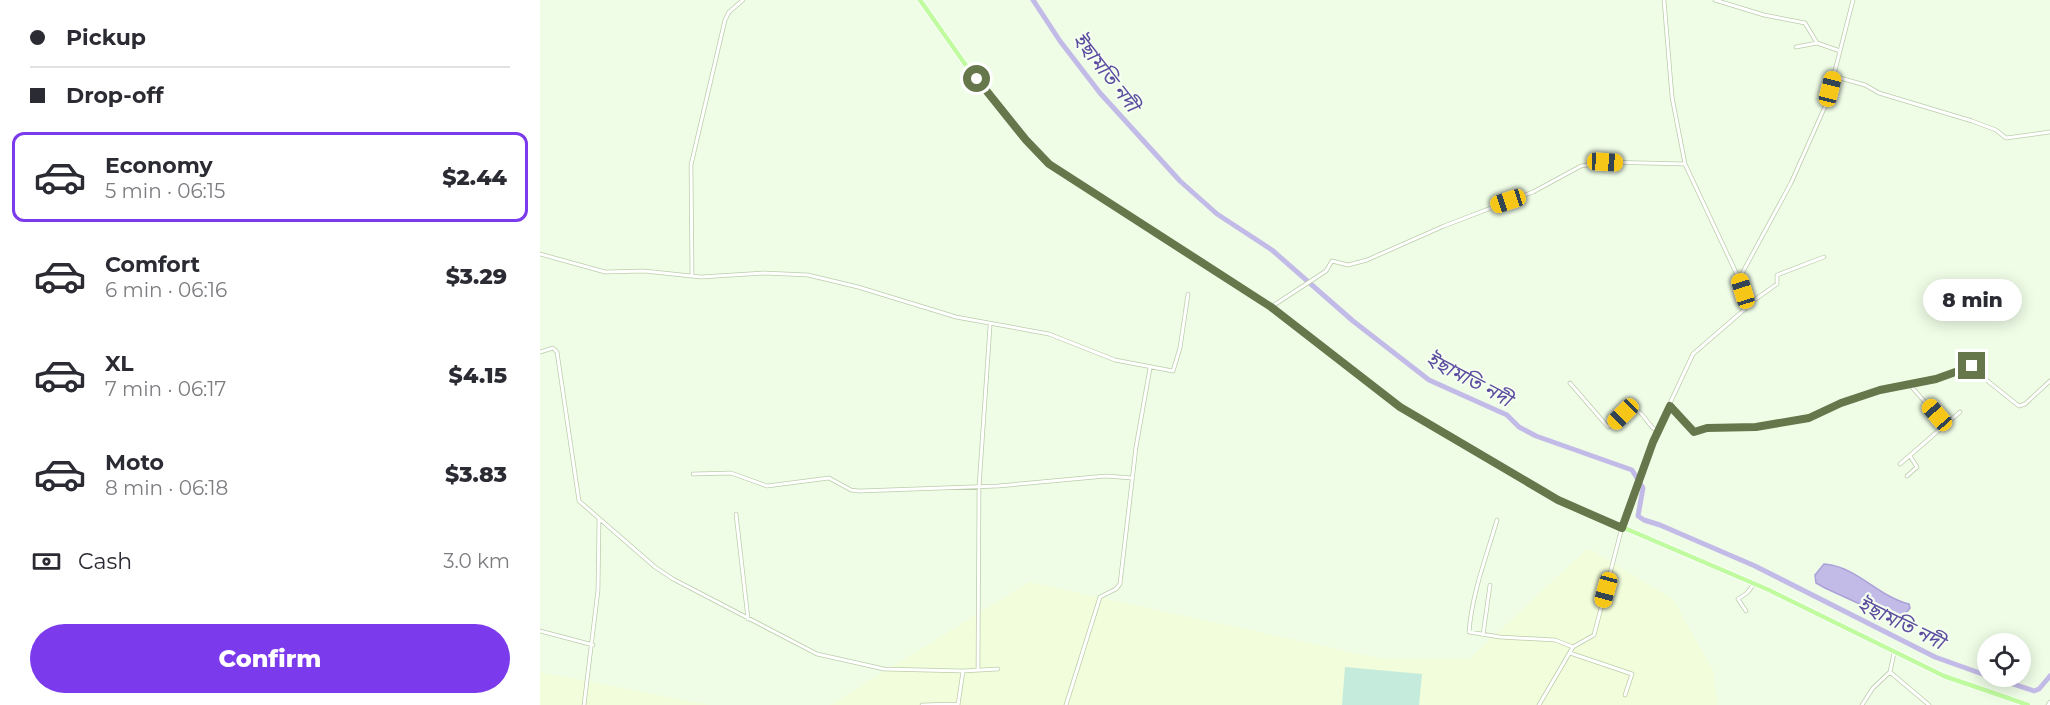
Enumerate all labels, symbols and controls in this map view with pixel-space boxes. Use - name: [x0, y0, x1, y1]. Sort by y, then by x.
- text: Pickup: [66, 24, 146, 51]
- water label: ইছামতি নদী: [1068, 28, 1147, 119]
- route start: [963, 65, 990, 92]
- car: [1817, 69, 1843, 109]
- text: Drop-off: [66, 82, 164, 109]
- icon: car: [33, 150, 87, 204]
- text: Economy: [105, 152, 213, 179]
- car: [1587, 152, 1623, 172]
- text: $2.44: [442, 164, 507, 191]
- text: 5 min · 06:15: [105, 179, 225, 203]
- car: [1488, 187, 1528, 215]
- icon: car: [33, 249, 87, 303]
- text: Comfort: [105, 251, 200, 278]
- text: $3.29: [446, 263, 507, 290]
- car: [1729, 271, 1757, 311]
- text: 6 min · 06:16: [105, 278, 227, 302]
- callout: 8 min: [1922, 279, 2022, 321]
- text: 8 min: [1942, 288, 2003, 312]
- water label: ইছামতি নদী: [1422, 346, 1519, 413]
- icon: car: [33, 348, 87, 402]
- text: XL: [105, 350, 134, 377]
- route end: [1958, 352, 1985, 379]
- text: $4.15: [449, 362, 507, 389]
- text: 7 min · 06:17: [105, 377, 226, 401]
- car: [1604, 395, 1642, 433]
- car: [1918, 396, 1956, 434]
- icon: car: [33, 447, 87, 501]
- text: Moto: [105, 449, 164, 476]
- text: $3.83: [445, 461, 507, 488]
- text: 8 min · 06:18: [105, 476, 228, 500]
- icon: cash: [30, 545, 63, 578]
- text: Cash: [78, 548, 132, 575]
- text: 3.0 km: [443, 549, 510, 573]
- car: [1593, 570, 1619, 610]
- water label: ইছামতি নদী: [1854, 592, 1952, 656]
- button: Confirm: [30, 624, 510, 693]
- map controls: [1977, 633, 2031, 687]
- button: locate: [1977, 633, 2031, 687]

